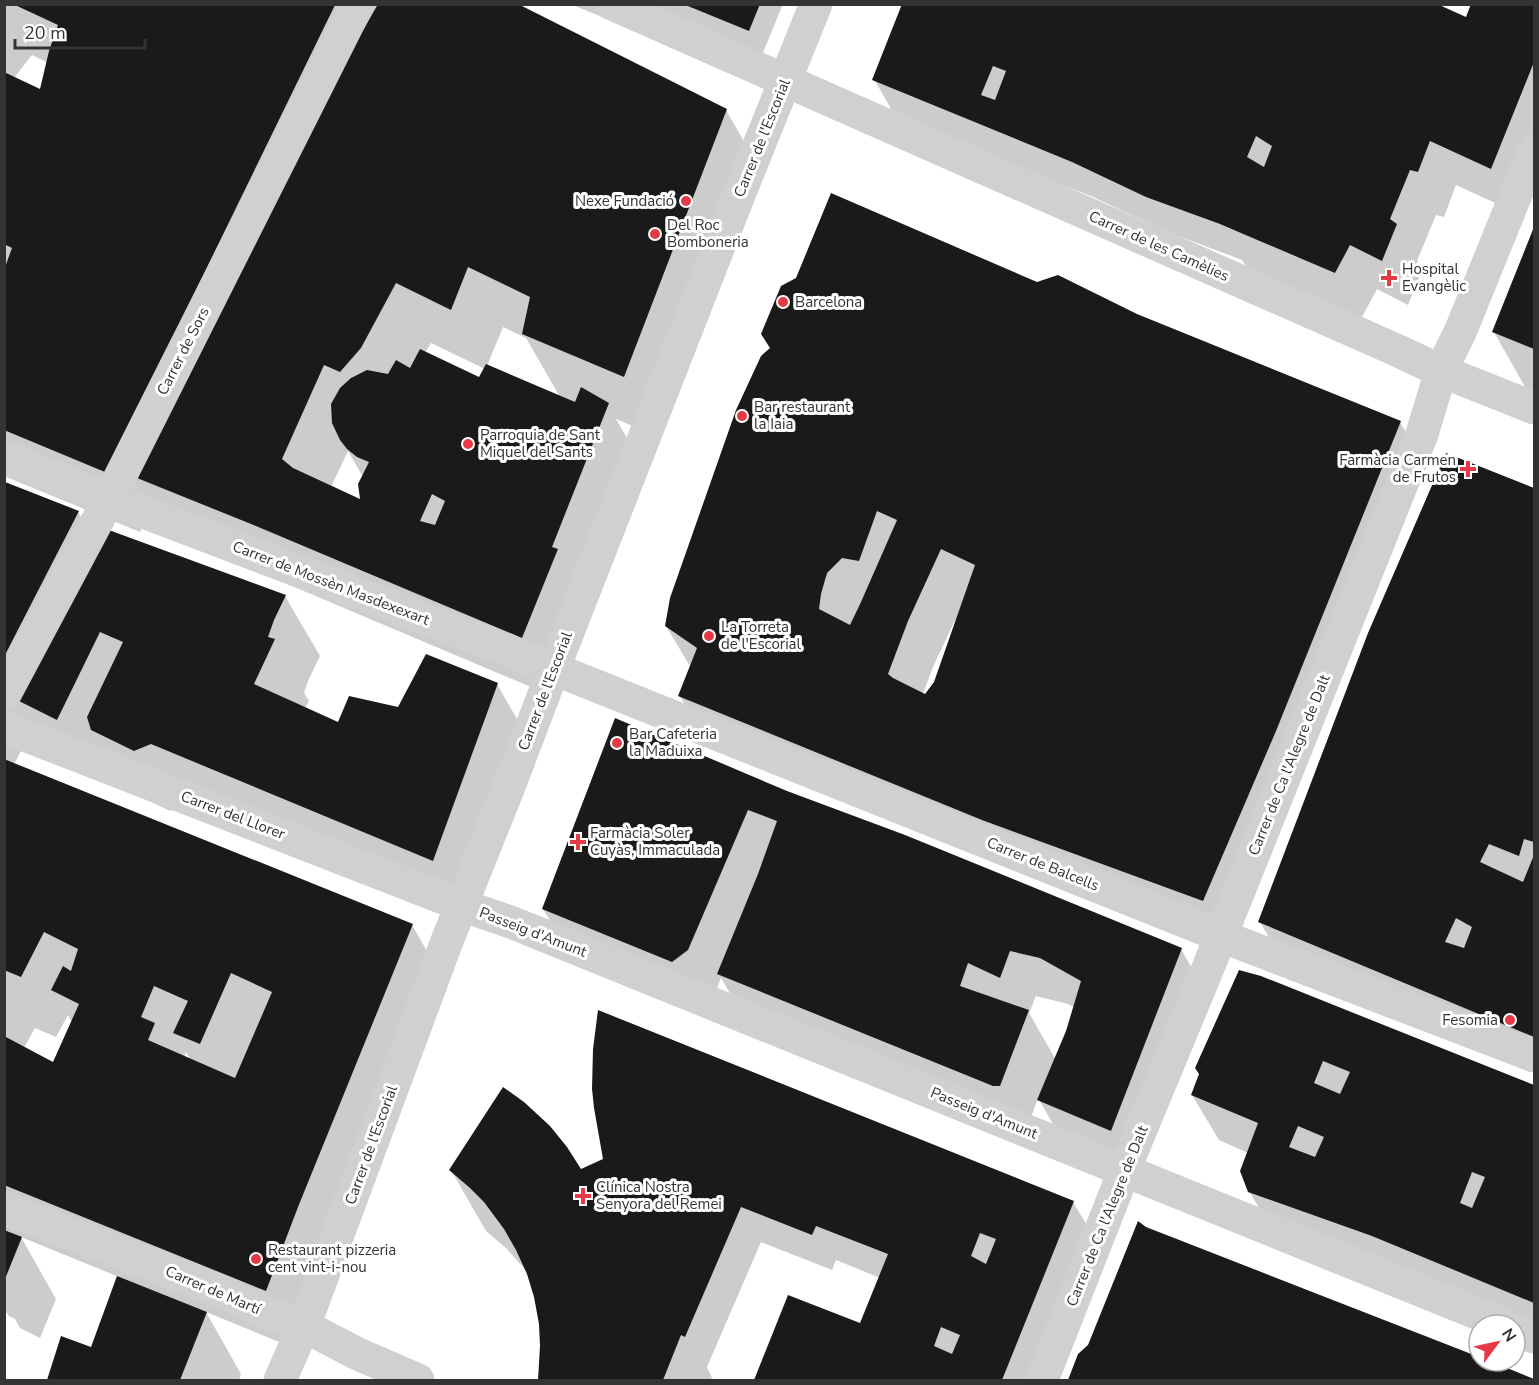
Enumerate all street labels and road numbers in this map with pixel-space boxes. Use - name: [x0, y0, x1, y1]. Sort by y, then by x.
- street label: Carrer de l'Escorial: [729, 75, 795, 200]
- street label: Carrer de les Camèlies: [1086, 206, 1232, 286]
- street label: Carrer de Sors: [152, 304, 214, 398]
- street label: Carrer de Mossèn Masdexexart: [230, 536, 433, 630]
- street label: Carrer de l'Escorial: [513, 628, 577, 753]
- street label: Carrer de Ca l'Alegre de Dalt: [1243, 671, 1335, 858]
- street label: Carrer del Llorer: [178, 786, 289, 844]
- street label: Carrer de Balcells: [984, 832, 1102, 896]
- street label: Passeig d'Amunt: [476, 902, 590, 962]
- street label: Carrer de l'Escorial: [340, 1082, 402, 1207]
- street label: Passeig d'Amunt: [928, 1082, 1041, 1144]
- street label: Carrer de Ca l'Alegre de Dalt: [1061, 1122, 1153, 1309]
- street label: Carrer de Martí: [162, 1261, 265, 1320]

